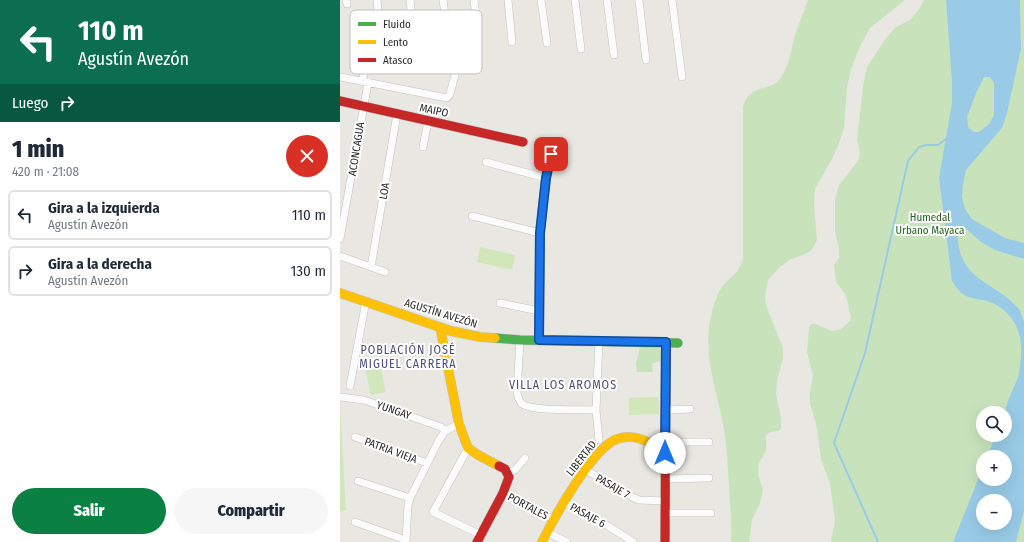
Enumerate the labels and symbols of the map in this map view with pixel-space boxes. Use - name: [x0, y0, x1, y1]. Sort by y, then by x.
- legend: [350, 10, 482, 74]
- text: Fluido: [383, 18, 411, 31]
- text: Lento: [383, 36, 408, 49]
- text: Atasco: [383, 54, 413, 67]
- street label: MAIPO: [418, 101, 450, 120]
- street label: ACONCAGUA: [346, 121, 367, 177]
- pin: [534, 137, 568, 171]
- street label: LOA: [377, 181, 392, 201]
- park label: Humedal Urbano Mayaca: [896, 211, 964, 237]
- street label: AGUSTÍN AVEZÓN: [403, 295, 479, 331]
- district label: POBLACIÓN JOSÉ MIGUEL CARRERA: [359, 342, 457, 371]
- district label: VILLA LOS AROMOS: [509, 378, 617, 392]
- street label: YUNGAY: [375, 399, 413, 423]
- position arrow: [644, 432, 686, 474]
- street label: PATRIA VIEJA: [363, 435, 419, 466]
- street label: LIBERTAD: [564, 438, 599, 479]
- street label: PASAJE 7: [593, 471, 633, 502]
- street label: PORTALES: [505, 490, 551, 523]
- street label: PASAJE 6: [568, 500, 608, 531]

